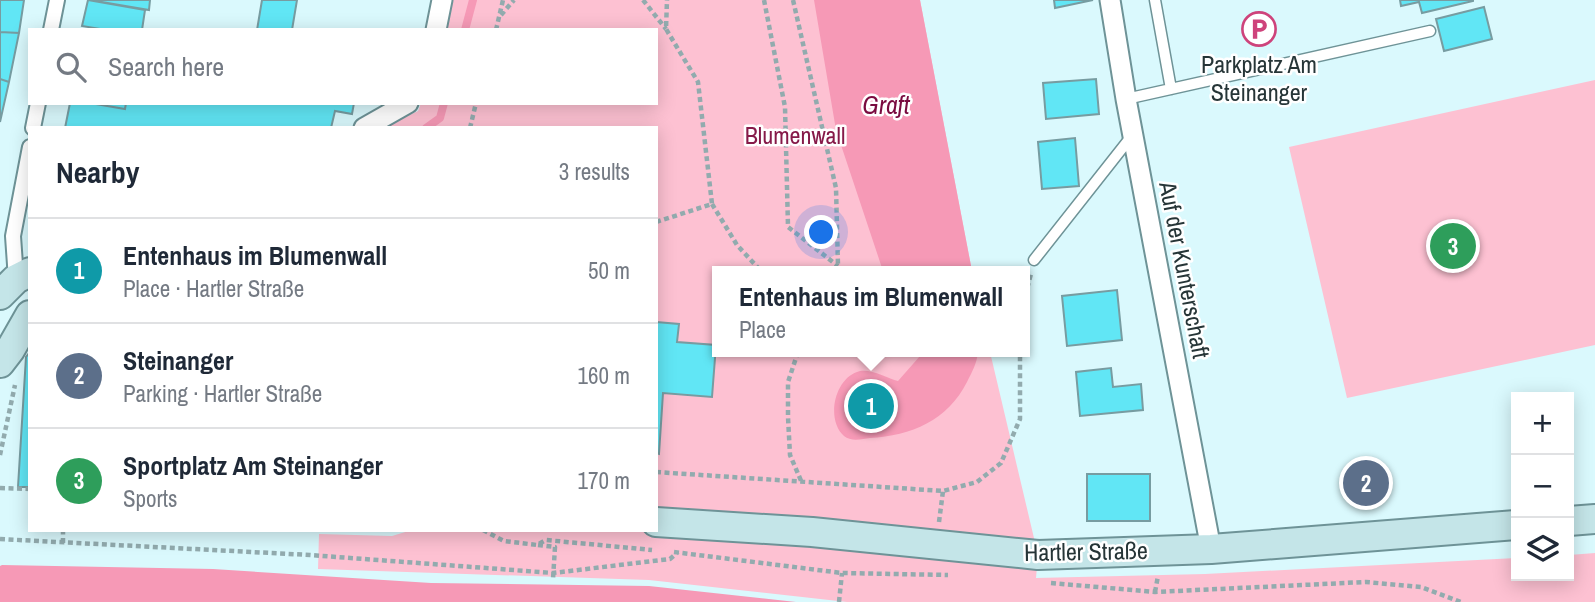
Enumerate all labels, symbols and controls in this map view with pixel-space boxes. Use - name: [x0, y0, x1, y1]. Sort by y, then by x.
- parking icon: Parkplatz Am Steinanger: [1240, 10, 1278, 48]
- search box: [28, 28, 658, 105]
- icon: search: [52, 48, 90, 86]
- place label: Parkplatz Am Steinanger: [1201, 48, 1317, 108]
- text: Search here: [108, 49, 224, 84]
- water label: Graft: [862, 87, 911, 122]
- park label: Blumenwall: [745, 119, 845, 151]
- text: Nearby: [56, 152, 139, 192]
- text: 3 results: [559, 156, 630, 187]
- street label: Auf der Kunterschaft: [1152, 178, 1218, 361]
- your location: [804, 215, 838, 249]
- pin: 3: [1430, 220, 1476, 272]
- text: Entenhaus im Blumenwall: [123, 238, 387, 273]
- text: 1: [74, 255, 84, 286]
- text: 50 m: [588, 255, 630, 286]
- popup: [712, 266, 1030, 357]
- text: Place · Hartler Straße: [123, 273, 304, 304]
- text: Entenhaus im Blumenwall: [739, 279, 1003, 314]
- text: Place: [739, 314, 786, 345]
- text: Steinanger: [123, 343, 233, 378]
- text: 2: [74, 360, 84, 391]
- text: 160 m: [578, 360, 630, 391]
- text: Parking · Hartler Straße: [123, 378, 322, 409]
- pin: 1: [848, 380, 894, 432]
- map controls: [1511, 392, 1574, 581]
- button: +: [1511, 392, 1574, 455]
- text: Sportplatz Am Steinanger: [123, 448, 383, 483]
- button: −: [1511, 455, 1574, 518]
- pin: 2: [1343, 457, 1389, 509]
- text: 3: [74, 465, 84, 496]
- text: 170 m: [578, 465, 630, 496]
- text: Sports: [123, 483, 178, 514]
- button: layers: [1511, 518, 1574, 581]
- street label: Hartler Straße: [1024, 534, 1148, 568]

